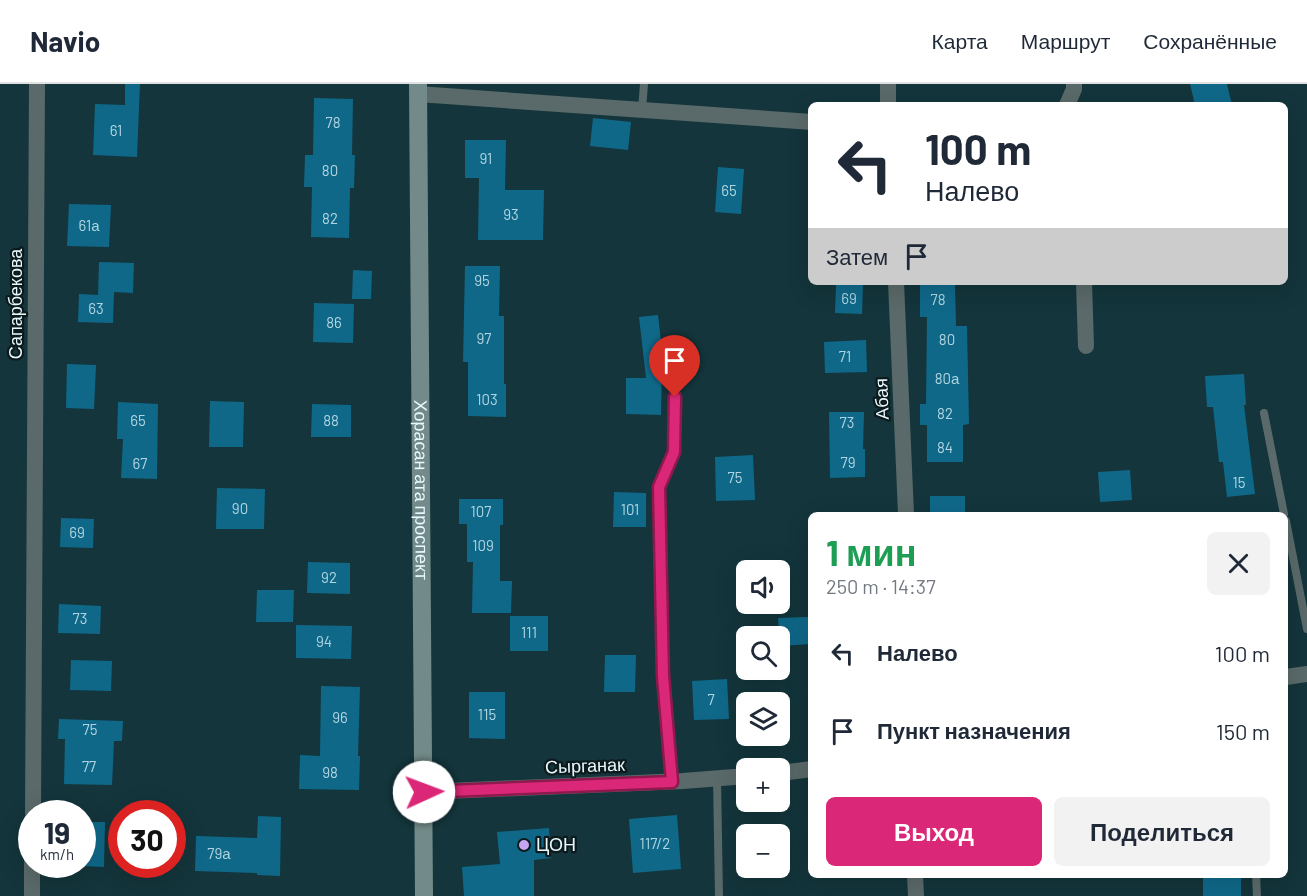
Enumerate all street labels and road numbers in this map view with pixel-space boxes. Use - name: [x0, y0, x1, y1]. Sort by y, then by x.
- street label: Сапарбекова: [4, 248, 26, 359]
- street label: Абая: [869, 378, 893, 420]
- street label: Хорасан ата проспект: [410, 400, 434, 580]
- street label: Сырганак: [545, 753, 625, 777]

